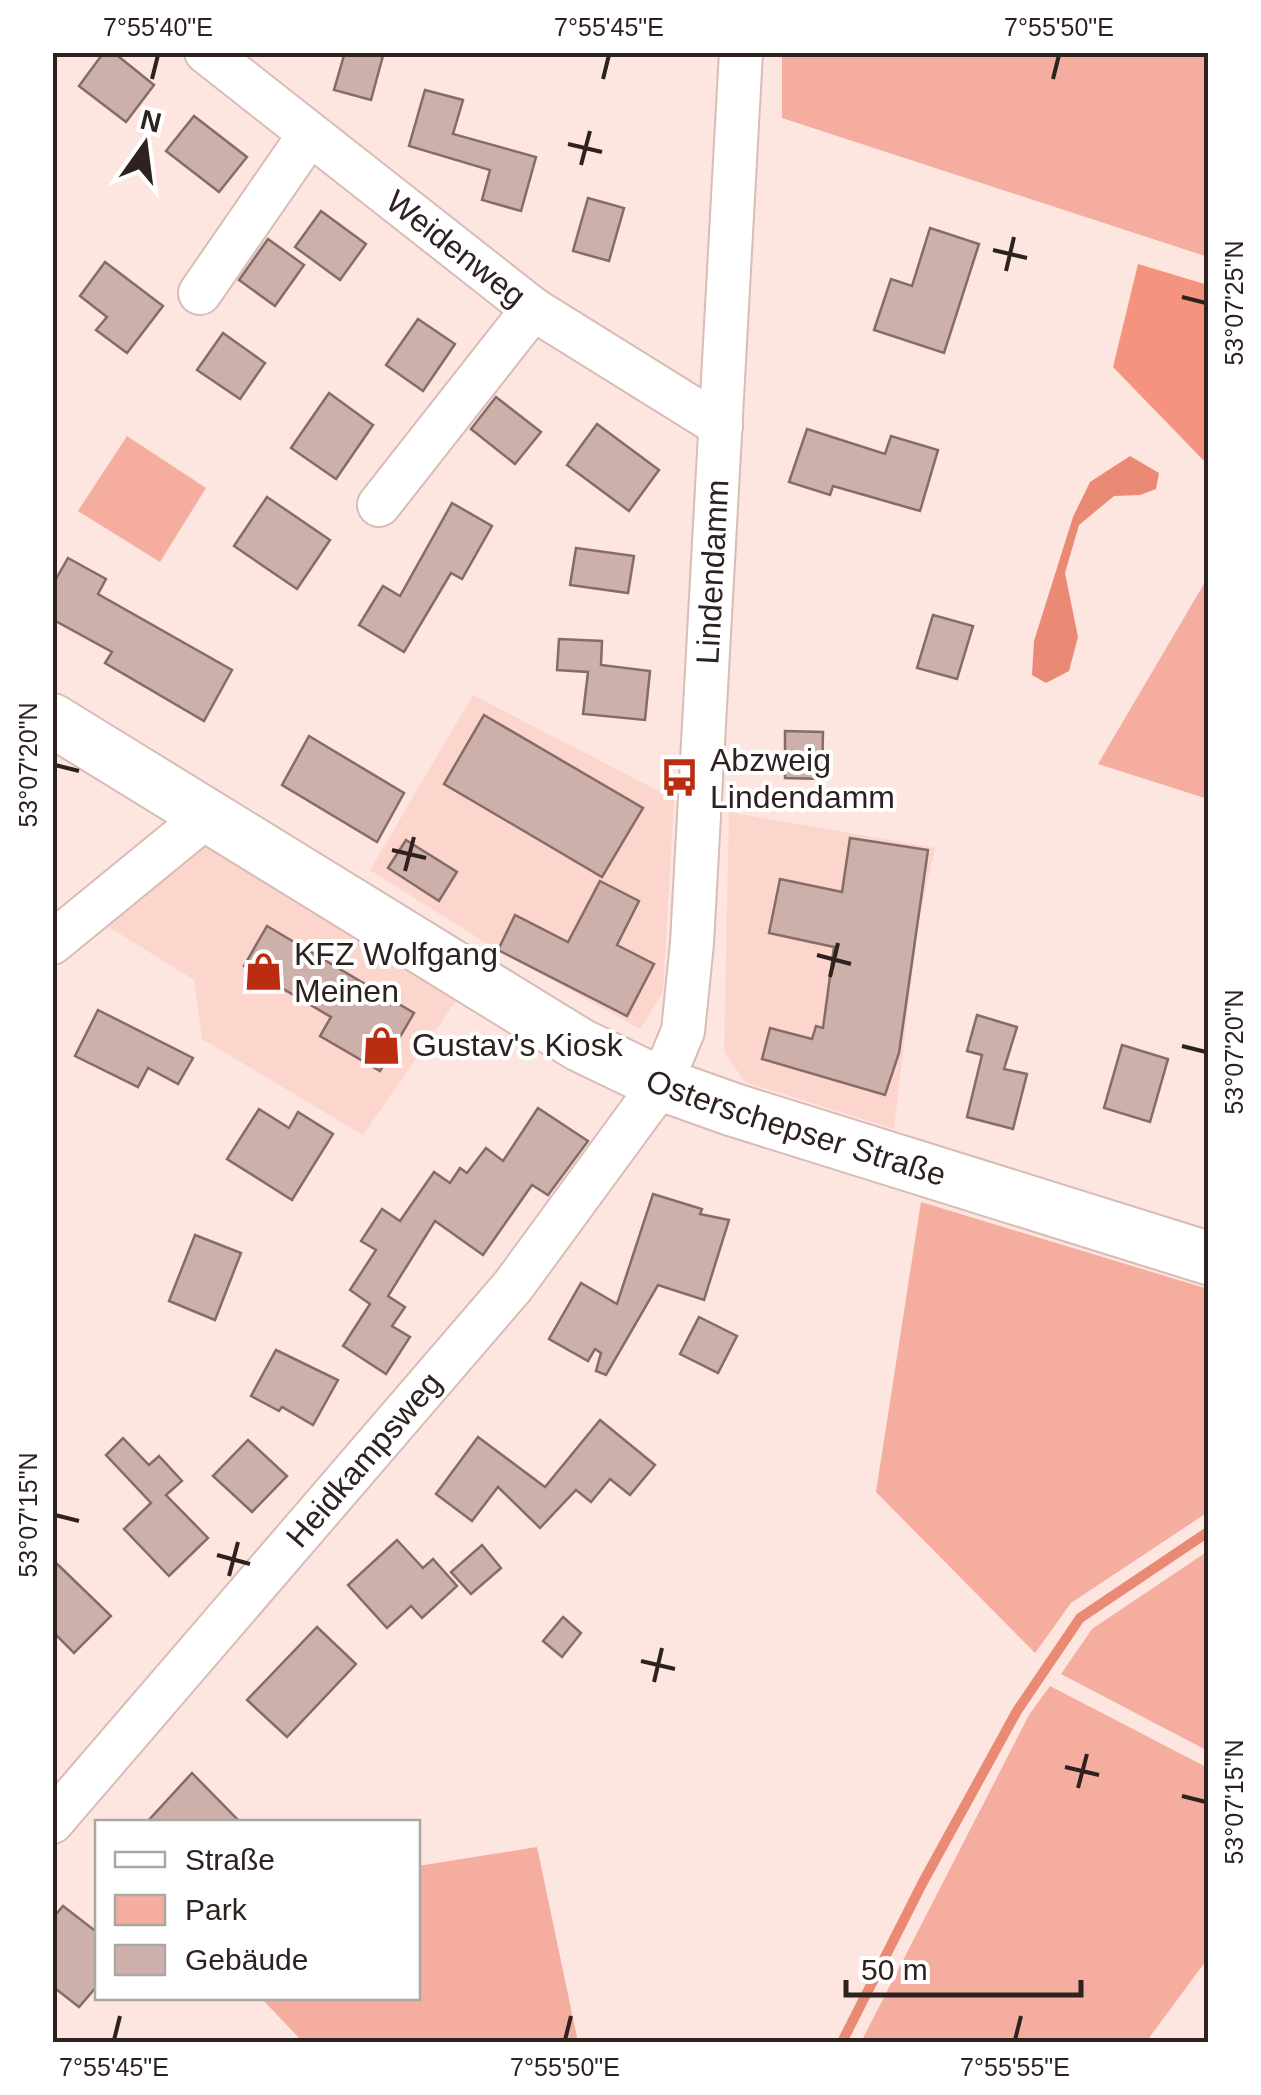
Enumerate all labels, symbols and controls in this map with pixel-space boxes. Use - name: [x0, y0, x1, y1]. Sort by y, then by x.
- text: 7°55'40"E: [103, 13, 213, 41]
- text: 7°55'45"E: [554, 13, 664, 41]
- text: 7°55'50"E: [1004, 13, 1114, 41]
- north arrow: [95, 95, 195, 195]
- text: N: [137, 104, 164, 139]
- street label: Weidenweg: [379, 183, 533, 314]
- text: 53°07'25"N: [1220, 240, 1248, 366]
- street label: Lindendamm: [689, 478, 735, 665]
- text: 53°07'20"N: [14, 702, 42, 828]
- place label: Abzweig Lindendamm: [710, 742, 895, 815]
- bus stop icon: Abzweig Lindendamm: [659, 757, 701, 799]
- place label: KFZ Wolfgang Meinen: [294, 936, 498, 1009]
- shop icon: KFZ Wolfgang Meinen: [243, 951, 285, 993]
- text: 53°07'20"N: [1220, 989, 1248, 1115]
- shop icon: Gustav's Kiosk: [361, 1024, 403, 1066]
- place label: Gustav's Kiosk: [412, 1027, 624, 1063]
- street label: Osterschepser Straße: [640, 1062, 950, 1193]
- street label: Heidkampsweg: [279, 1365, 449, 1554]
- text: 53°07'15"N: [14, 1452, 42, 1578]
- text: 53°07'15"N: [1220, 1739, 1248, 1865]
- legend: [95, 1820, 420, 2000]
- text: Straße: [185, 1843, 275, 1876]
- text: Park: [185, 1893, 248, 1926]
- scale bar: [846, 1935, 1081, 1997]
- text: Gebäude: [185, 1943, 308, 1976]
- text: 50 m: [861, 1953, 928, 1986]
- text: 7°55'45"E: [59, 2053, 169, 2081]
- text: 7°55'50"E: [510, 2053, 620, 2081]
- text: 7°55'55"E: [960, 2053, 1070, 2081]

